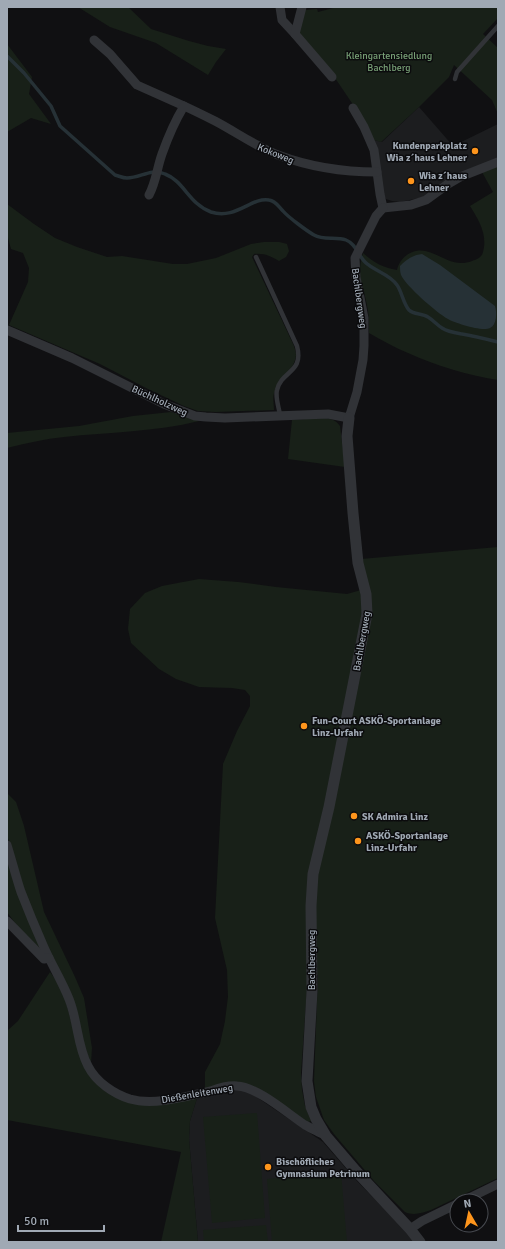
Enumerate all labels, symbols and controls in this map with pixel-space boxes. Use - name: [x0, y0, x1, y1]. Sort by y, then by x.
- park label: Kleingartensiedlung Bachlberg: [346, 50, 432, 74]
- place label: Kundenparkplatz Wia z´haus Lehner: [387, 140, 467, 164]
- street label: Kokoweg: [256, 141, 296, 167]
- marker: Kundenparkplatz Wia z´haus Lehner: [470, 146, 480, 156]
- place label: Wia z´haus Lehner: [419, 170, 468, 194]
- marker: Wia z´haus Lehner: [406, 176, 416, 186]
- street label: Bachlbergweg: [349, 267, 369, 329]
- street label: Büchlholzweg: [130, 383, 189, 419]
- street label: Bachlbergweg: [351, 610, 373, 672]
- place label: Fun-Court ASKÖ-Sportanlage Linz-Urfahr: [312, 714, 441, 739]
- marker: Fun-Court ASKÖ-Sportanlage Linz-Urfahr: [299, 721, 309, 731]
- marker: SK Admira Linz: [349, 811, 359, 821]
- place label: SK Admira Linz: [362, 811, 428, 823]
- place label: ASKÖ-Sportanlage Linz-Urfahr: [366, 829, 448, 854]
- marker: ASKÖ-Sportanlage Linz-Urfahr: [353, 836, 363, 846]
- street label: Bachlbergweg: [306, 930, 318, 990]
- street label: Dießenleitenweg: [160, 1082, 234, 1106]
- place label: Bischöfliches Gymnasium Petrinum: [276, 1156, 370, 1180]
- marker: Bischöfliches Gymnasium Petrinum: [263, 1162, 273, 1172]
- north arrow: [449, 1193, 489, 1233]
- text: N: [463, 1197, 472, 1211]
- scale bar: [18, 1207, 104, 1233]
- text: 50 m: [24, 1214, 49, 1229]

